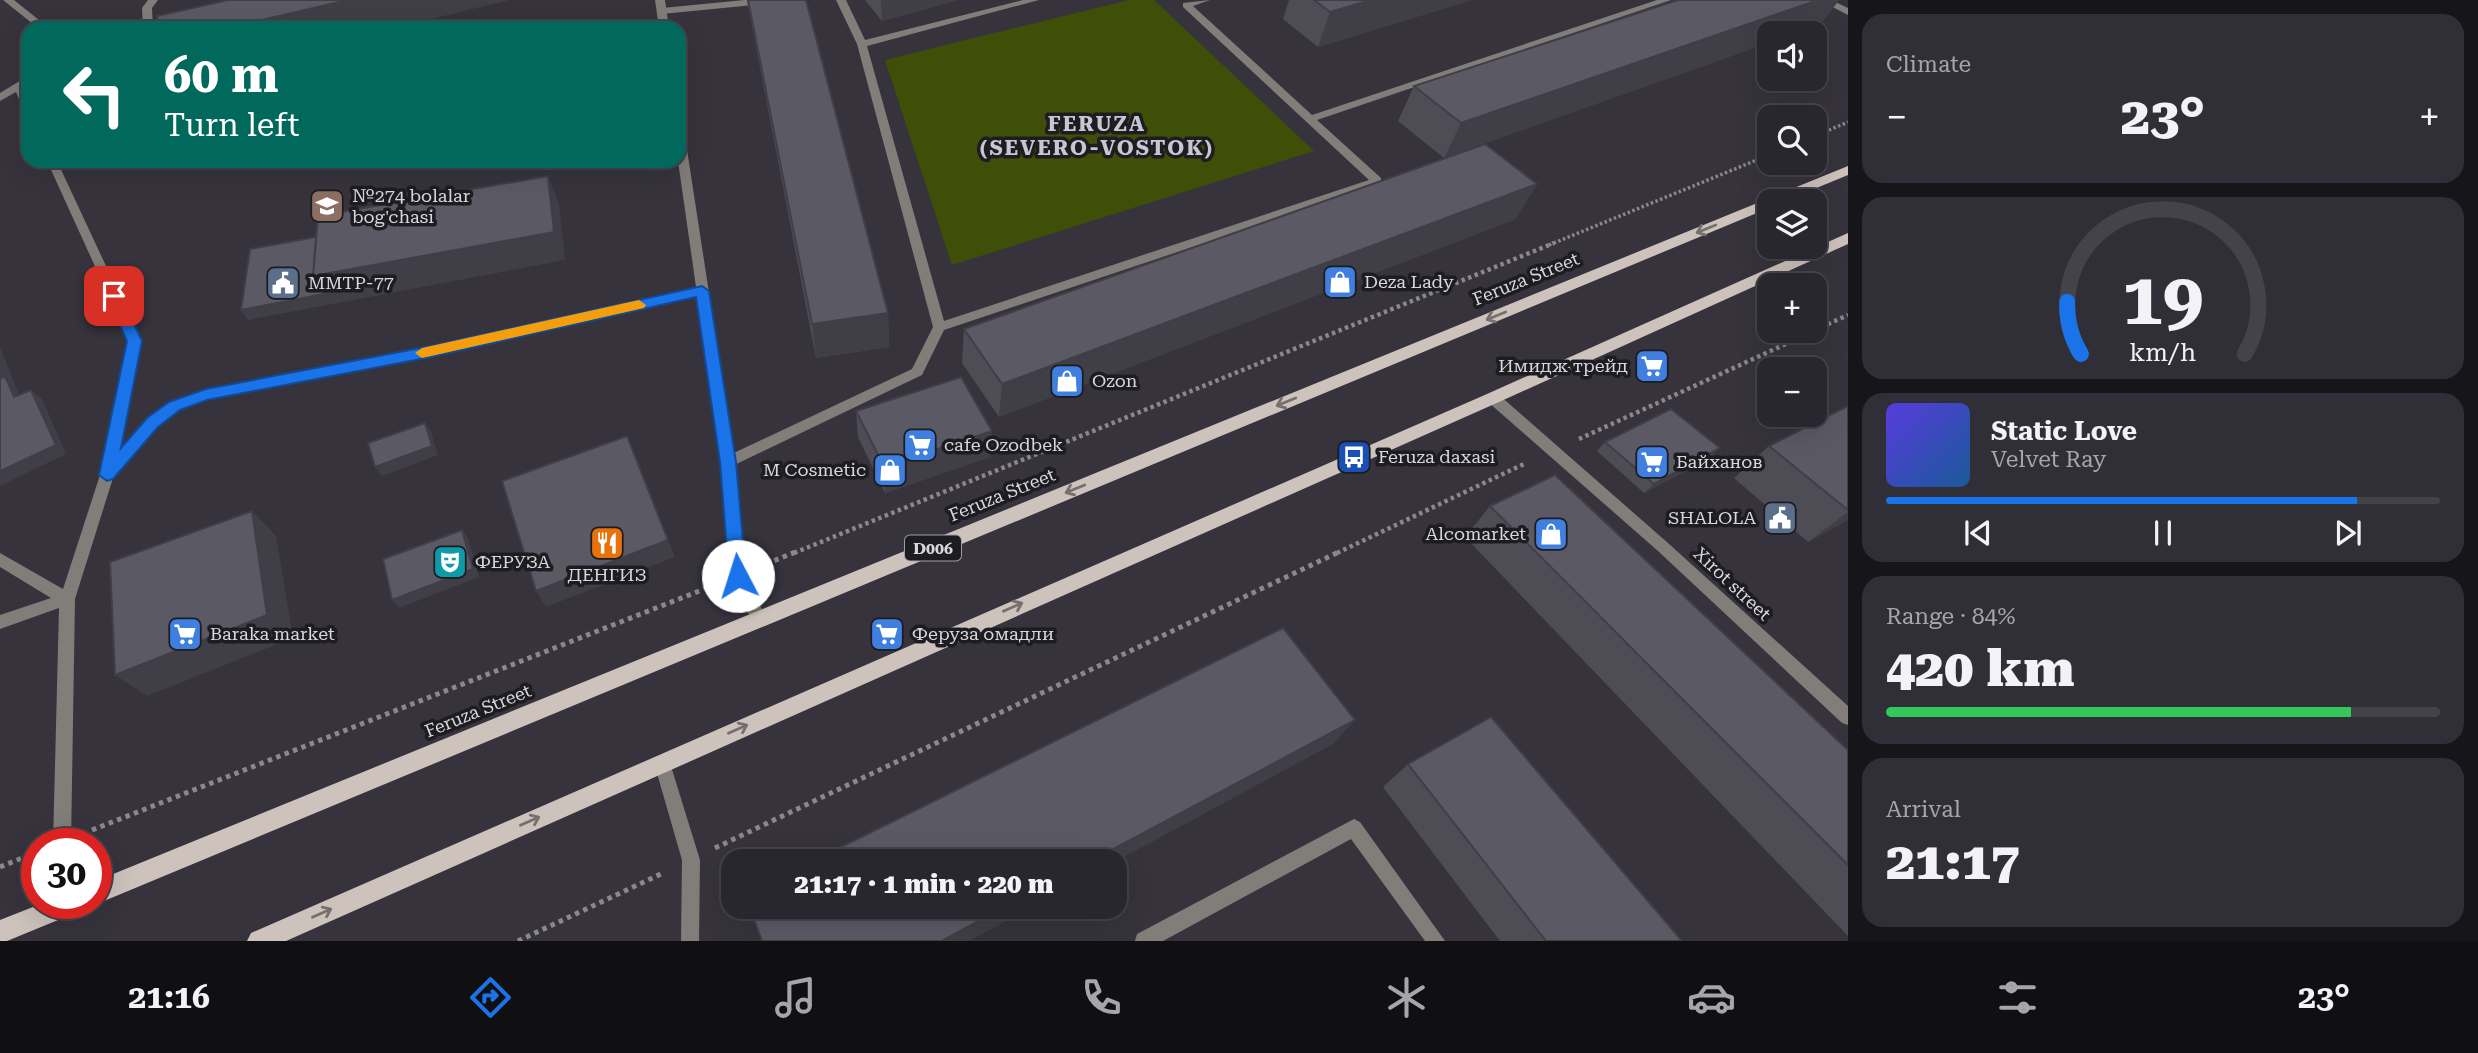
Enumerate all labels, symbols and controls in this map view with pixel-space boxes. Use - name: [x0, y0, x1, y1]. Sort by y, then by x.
- map controls: [1757, 21, 1827, 427]
- button: sound: [1757, 21, 1827, 91]
- text: 60 m: [164, 47, 279, 104]
- icon: left: [49, 49, 140, 140]
- text: Climate: [1886, 51, 1971, 78]
- text: 23°: [2121, 86, 2205, 147]
- text: −: [1886, 95, 1907, 139]
- text: +: [2419, 95, 2440, 139]
- button: search: [1757, 105, 1827, 175]
- text: Turn left: [164, 106, 299, 144]
- district label: FERUZA (SEVERO-VOSTOK): [980, 112, 1214, 160]
- place label: №274 bolalar bog'chasi: [352, 185, 470, 227]
- school or university icon: №274 bolalar bog'chasi: [308, 187, 346, 225]
- button: layers: [1757, 189, 1827, 259]
- one-way arrow: [1696, 223, 1717, 236]
- street label: Feruza Street: [1470, 248, 1582, 309]
- text: 19: [2122, 257, 2204, 342]
- shop icon: Deza Lady: [1321, 263, 1359, 301]
- public building icon: MMTP-77: [264, 264, 302, 302]
- pin: [84, 266, 144, 326]
- place label: Deza Lady: [1364, 271, 1454, 292]
- place label: MMTP-77: [308, 272, 394, 293]
- button: +: [1757, 273, 1827, 343]
- icon: arrive: [95, 277, 133, 315]
- one-way arrow: [1486, 310, 1507, 323]
- text: km/h: [2130, 338, 2196, 367]
- supermarket icon: Имидж трейд: [1633, 347, 1671, 385]
- place label: Имидж трейд: [1498, 355, 1628, 376]
- button: −: [1757, 357, 1827, 427]
- shop icon: Ozon: [1048, 362, 1086, 400]
- place label: Ozon: [1092, 370, 1138, 391]
- one-way arrow: [1275, 397, 1297, 410]
- text: Static Love: [1991, 416, 2137, 446]
- supermarket icon: cafe Ozodbek: [901, 426, 939, 464]
- place label: cafe Ozodbek: [944, 434, 1063, 455]
- bus stop icon: Feruza daxasi: [1335, 438, 1373, 476]
- supermarket icon: Байханов: [1633, 443, 1671, 481]
- place label: Feruza daxasi: [1378, 446, 1495, 467]
- text: Velvet Ray: [1991, 446, 2106, 473]
- shop icon: M Cosmetic: [871, 451, 909, 489]
- place label: Байханов: [1676, 451, 1763, 472]
- place label: M Cosmetic: [763, 459, 866, 480]
- street label: Feruza Street: [946, 464, 1058, 525]
- one-way arrow: [1065, 484, 1087, 497]
- public building icon: SHALOLA: [1761, 499, 1799, 537]
- place label: SHALOLA: [1668, 507, 1756, 528]
- icon: previous: [1959, 514, 1997, 552]
- icon: pause: [2144, 514, 2182, 552]
- icon: next: [2329, 514, 2367, 552]
- shop icon: Alcomarket: [1532, 515, 1570, 553]
- place label: Alcomarket: [1425, 523, 1526, 544]
- restaurant icon: ДЕНГИЗ: [588, 524, 626, 562]
- road number: D006: [905, 536, 961, 561]
- position arrow: [701, 539, 775, 613]
- theatre icon: ФЕРУЗА: [431, 543, 469, 581]
- street label: Xirot street: [1689, 543, 1775, 625]
- place label: ФЕРУЗА: [475, 551, 551, 572]
- place label: ДЕНГИЗ: [568, 564, 646, 585]
- one-way arrow: [1002, 600, 1023, 613]
- text: Range · 84%: [1886, 603, 2015, 630]
- supermarket icon: Baraka market: [166, 615, 204, 653]
- supermarket icon: Феруза омадли: [868, 615, 906, 653]
- place label: Baraka market: [210, 623, 335, 644]
- place label: Феруза омадли: [912, 623, 1054, 644]
- text: 420 km: [1886, 638, 2074, 699]
- street label: Feruza Street: [422, 680, 534, 741]
- one-way arrow: [726, 722, 748, 735]
- text: Arrival: [1886, 796, 1961, 823]
- one-way arrow: [518, 814, 540, 827]
- speed limit sign: 30: [21, 828, 112, 919]
- text: 21:17: [1886, 831, 2020, 892]
- text: 21:17 · 1 min · 220 m: [794, 869, 1054, 899]
- one-way arrow: [310, 906, 332, 919]
- icon: directions: [466, 973, 515, 1022]
- icon: music: [771, 973, 820, 1022]
- icon: phone: [1077, 973, 1126, 1022]
- icon: climate: [1382, 973, 1431, 1022]
- icon: car: [1687, 973, 1736, 1022]
- icon: filters: [1993, 973, 2042, 1022]
- text: 21:16: [128, 978, 210, 1016]
- text: 23°: [2298, 978, 2350, 1016]

